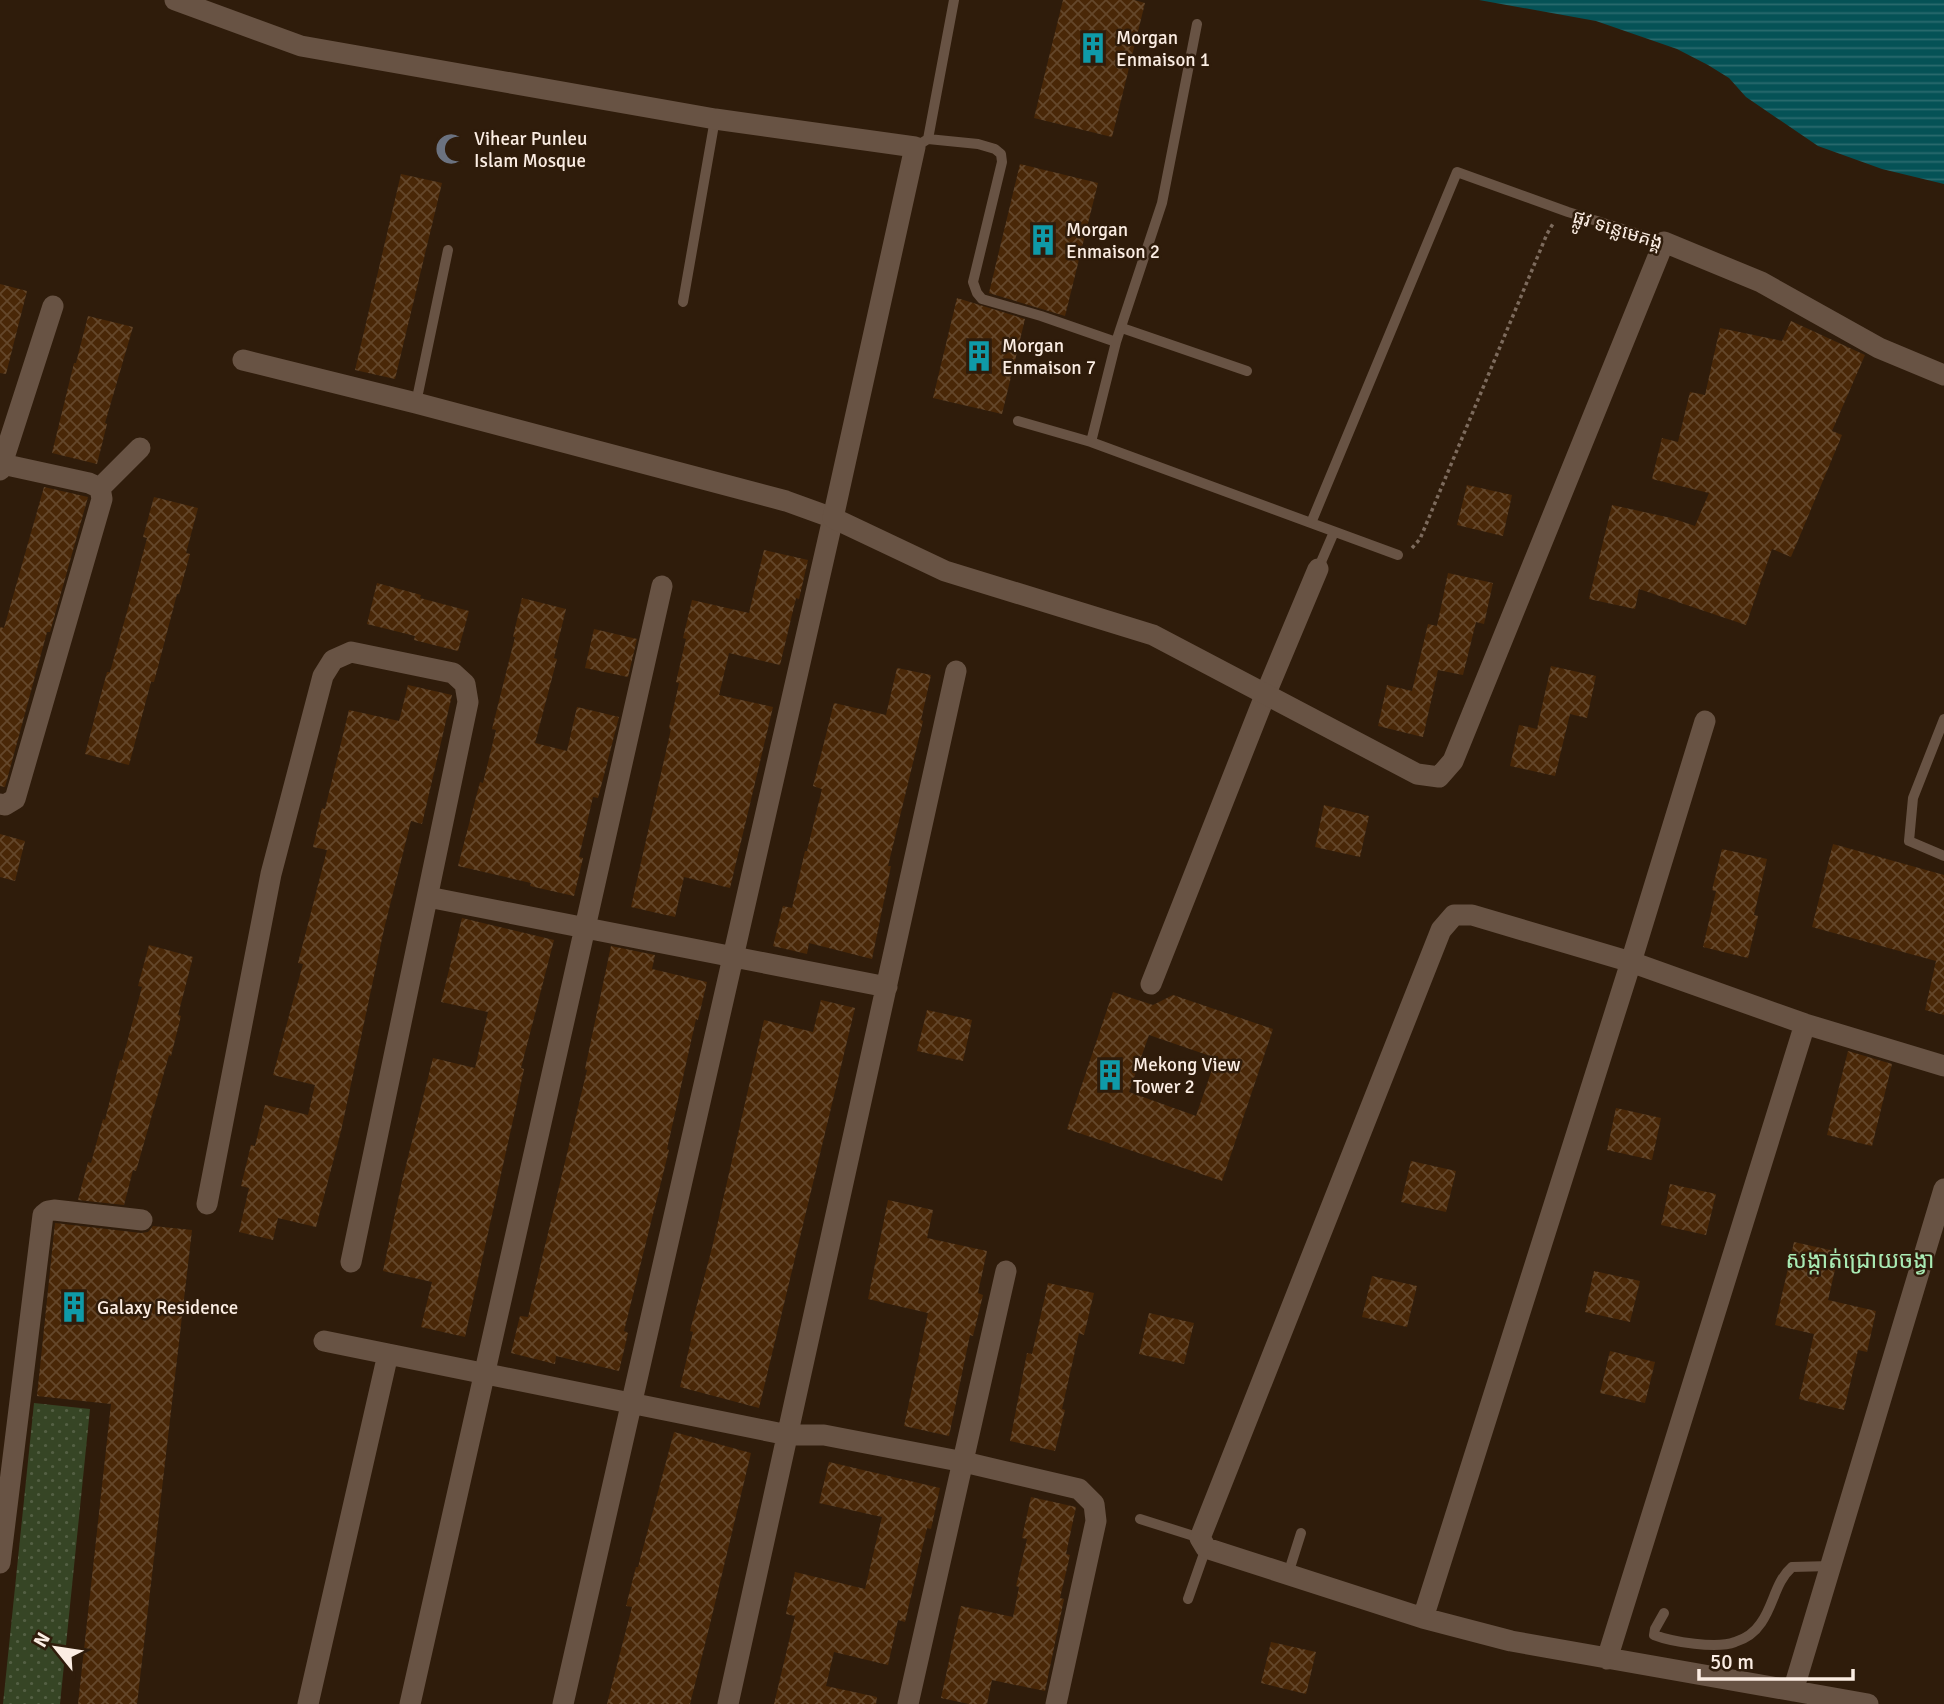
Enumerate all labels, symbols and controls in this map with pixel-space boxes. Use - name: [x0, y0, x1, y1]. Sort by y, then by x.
- place label: Morgan Enmaison 1: [1116, 26, 1210, 72]
- building icon: Morgan Enmaison 1: [1076, 31, 1110, 65]
- place label: Vihear Punleu Islam Mosque: [474, 127, 587, 173]
- mosque icon: Vihear Punleu Islam Mosque: [434, 132, 468, 166]
- street label: ផ្លូវ ទន្លេមេគង្គ: [1568, 205, 1666, 259]
- place label: Morgan Enmaison 2: [1066, 218, 1160, 264]
- building icon: Morgan Enmaison 2: [1026, 223, 1060, 257]
- place label: Morgan Enmaison 7: [1002, 334, 1096, 380]
- building icon: Morgan Enmaison 7: [962, 339, 996, 373]
- place label: Mekong View Tower 2: [1133, 1053, 1241, 1099]
- building icon: Mekong View Tower 2: [1093, 1058, 1127, 1092]
- district label: សង្កាត់ជ្រោយចង្វា: [1786, 1246, 1934, 1275]
- building icon: Galaxy Residence: [57, 1290, 91, 1324]
- place label: Galaxy Residence: [97, 1296, 238, 1320]
- north arrow: [21, 1613, 91, 1683]
- text: N: [28, 1628, 56, 1652]
- scale bar: [1699, 1638, 1853, 1682]
- text: 50 m: [1710, 1649, 1754, 1675]

